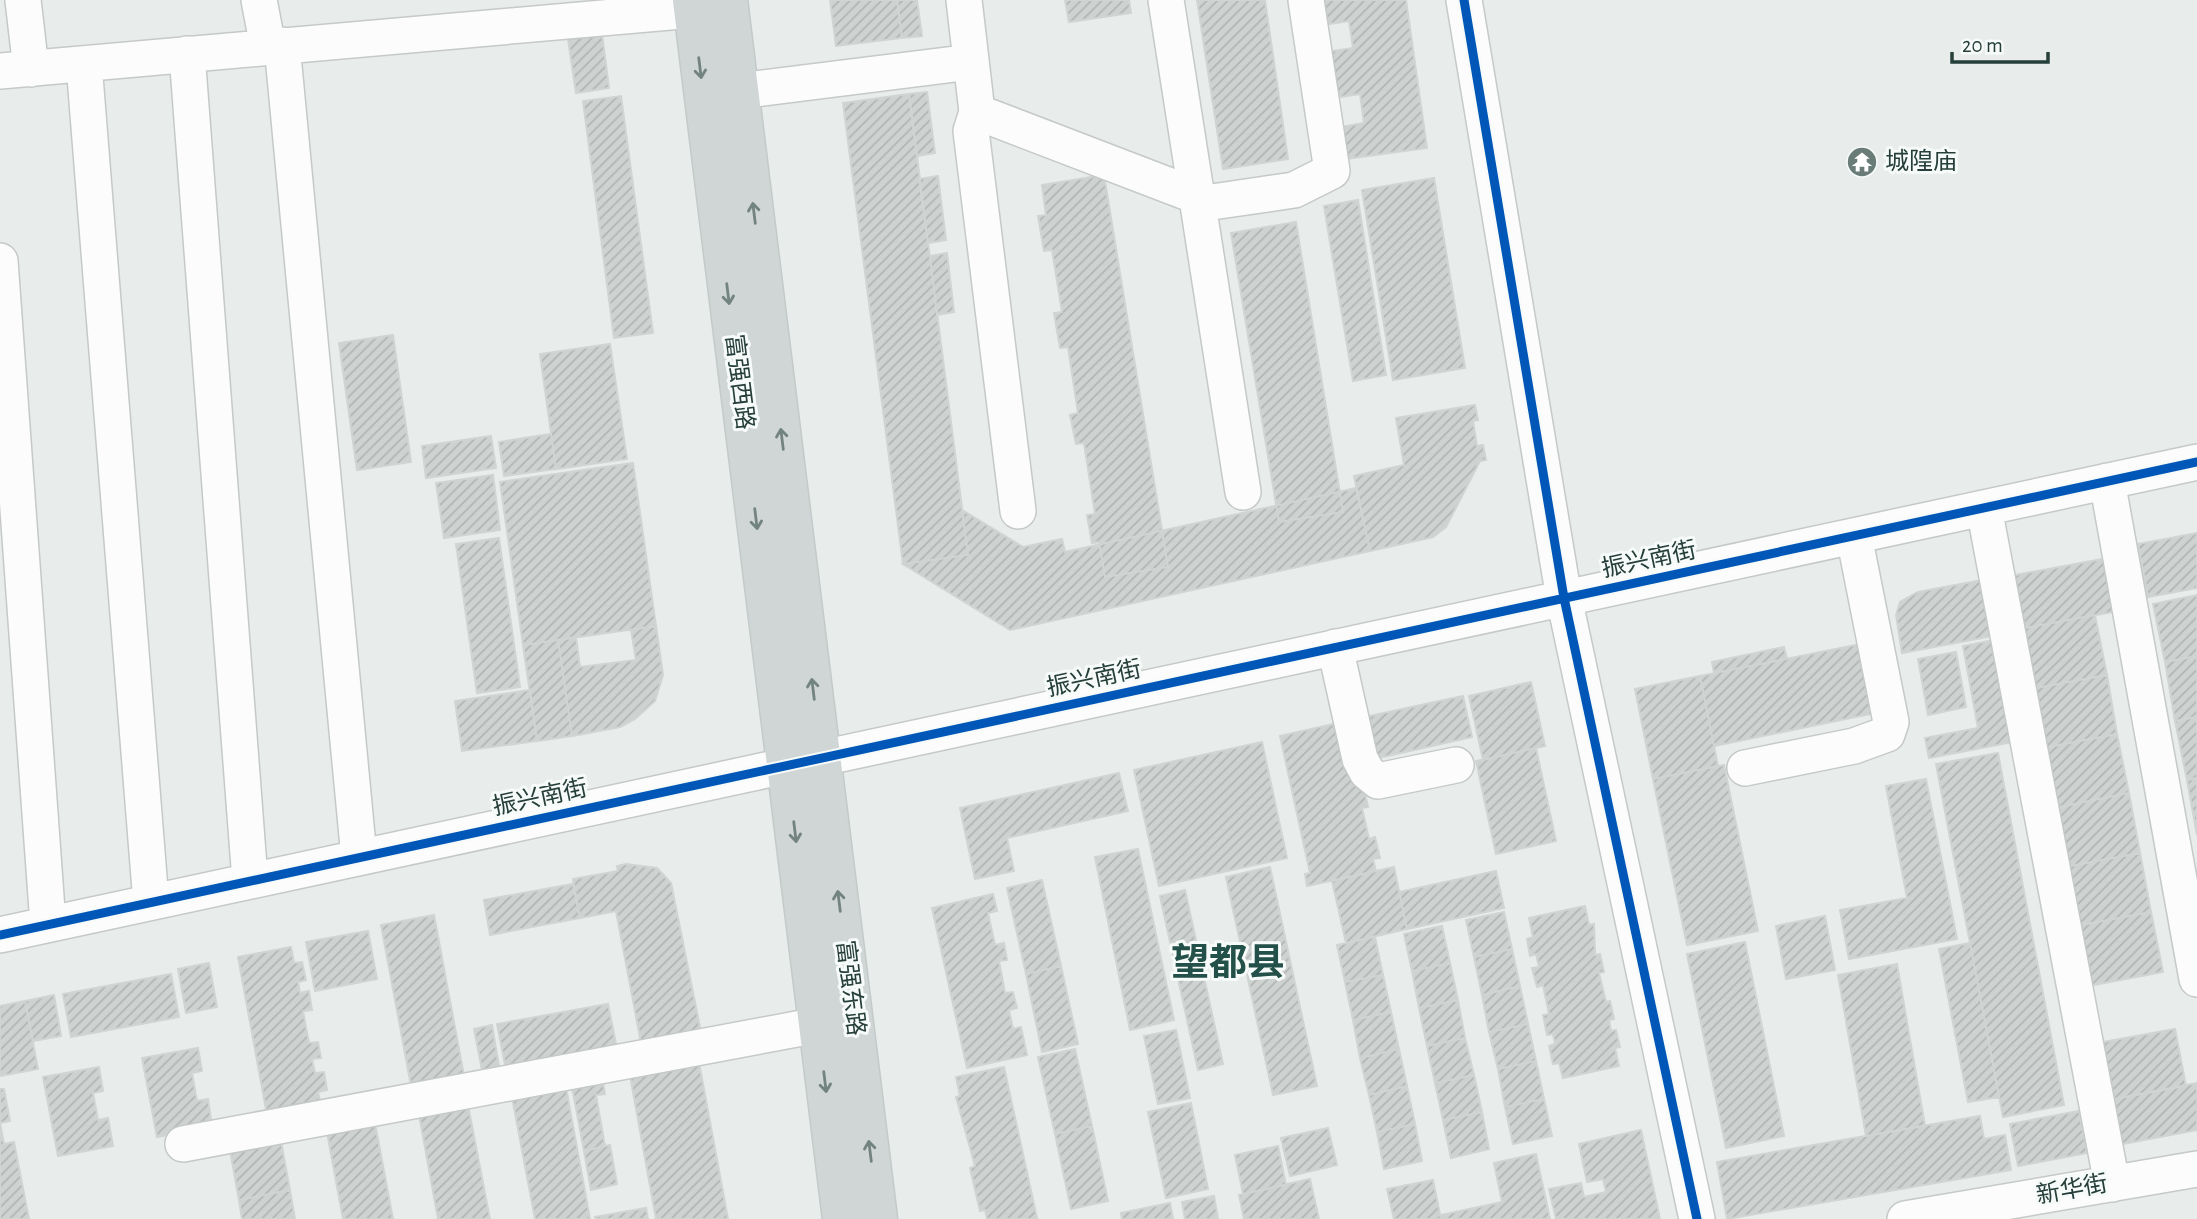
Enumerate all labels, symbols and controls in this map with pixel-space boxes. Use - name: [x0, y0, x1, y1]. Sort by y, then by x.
- scale bar: [1952, 21, 2048, 65]
- text: 20 m: [1962, 35, 2003, 56]
- one-way arrow: [693, 56, 706, 79]
- temple icon: 城隍庙: [1845, 145, 1879, 179]
- place label: 城隍庙: [1885, 148, 1957, 174]
- one-way arrow: [748, 203, 761, 225]
- one-way arrow: [721, 282, 734, 304]
- street label: 富强西路: [721, 333, 759, 431]
- one-way arrow: [776, 428, 789, 451]
- one-way arrow: [749, 507, 762, 530]
- street label: 振兴南街: [1599, 536, 1698, 582]
- street label: 振兴南街: [1044, 655, 1143, 701]
- one-way arrow: [806, 678, 819, 701]
- street label: 振兴南街: [490, 774, 589, 820]
- one-way arrow: [788, 820, 801, 843]
- one-way arrow: [832, 890, 845, 913]
- street label: 富强东路: [832, 939, 870, 1037]
- district label: 望都县: [1171, 942, 1285, 983]
- one-way arrow: [819, 1070, 832, 1093]
- one-way arrow: [863, 1140, 876, 1163]
- street label: 新华街: [2034, 1170, 2110, 1208]

